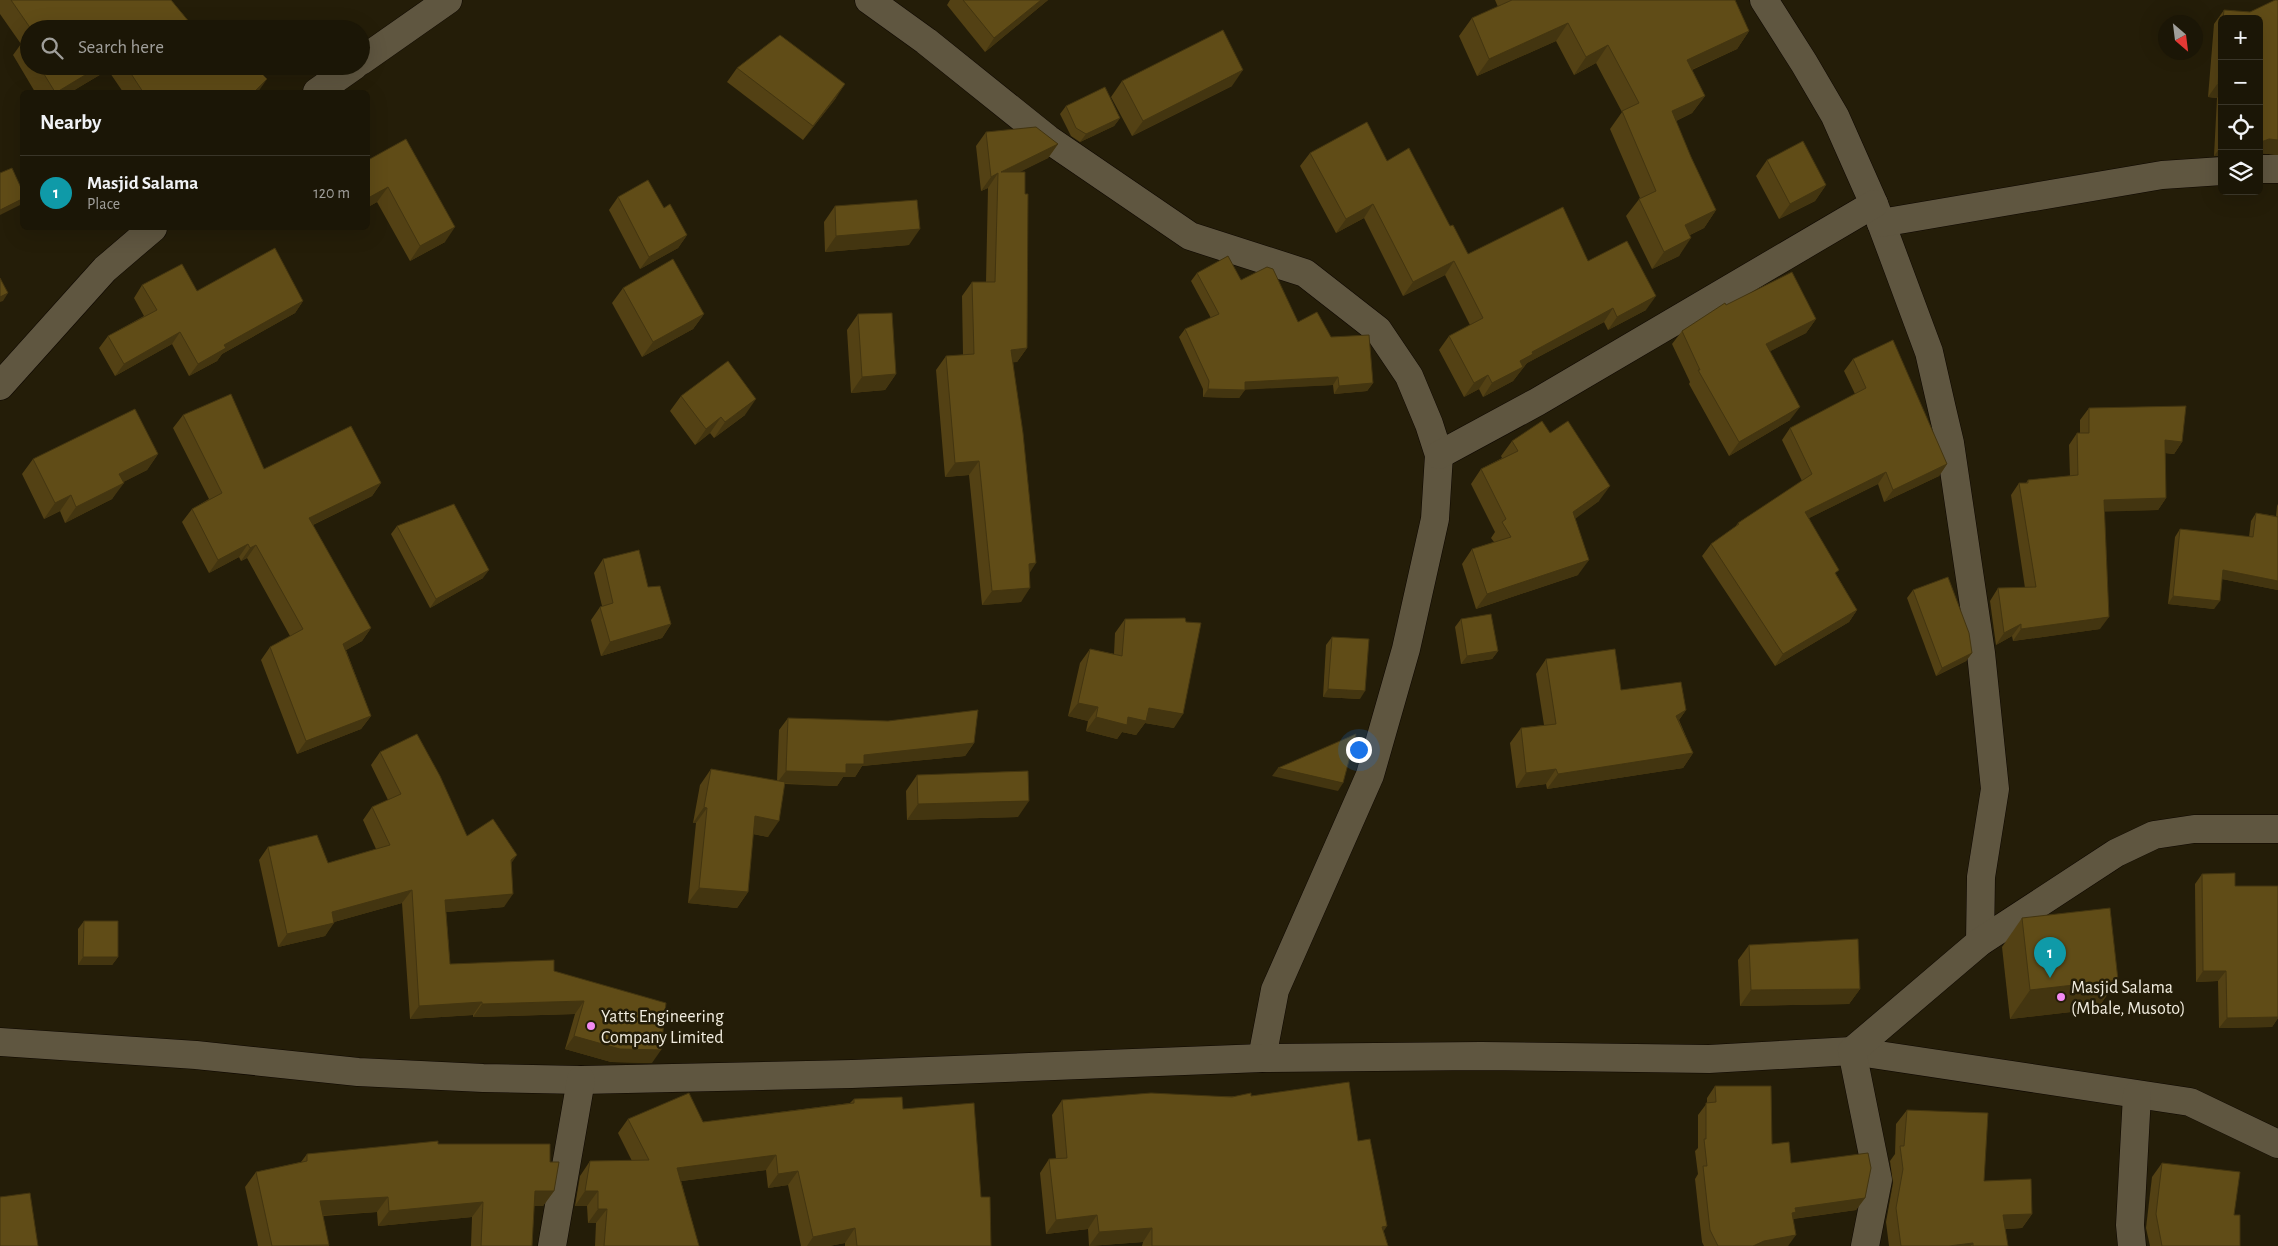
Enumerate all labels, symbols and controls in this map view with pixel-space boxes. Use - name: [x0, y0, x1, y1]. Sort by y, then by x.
- north arrow: [2158, 15, 2203, 60]
- map controls: [2218, 15, 2263, 195]
- button: +: [2218, 15, 2263, 60]
- search box: [20, 20, 370, 75]
- icon: search: [38, 34, 66, 62]
- text: Search here: [78, 38, 164, 57]
- button: −: [2218, 60, 2263, 105]
- button: locate: [2218, 105, 2263, 150]
- text: Nearby: [40, 112, 101, 133]
- button: layers: [2218, 150, 2263, 195]
- text: Masjid Salama: [87, 174, 198, 193]
- text: 1: [53, 185, 59, 201]
- text: 120 m: [313, 185, 350, 201]
- text: Place: [87, 196, 120, 212]
- your location: [1346, 737, 1372, 763]
- pin: 1: [2034, 937, 2066, 978]
- place label: Masjid Salama (Mbale, Musoto): [2071, 979, 2186, 1018]
- marker: Masjid Salama (Mbale, Musoto): [2055, 991, 2067, 1003]
- place label: Yatts Engineering Company Limited: [601, 1008, 724, 1047]
- marker: Yatts Engineering Company Limited: [585, 1020, 597, 1032]

